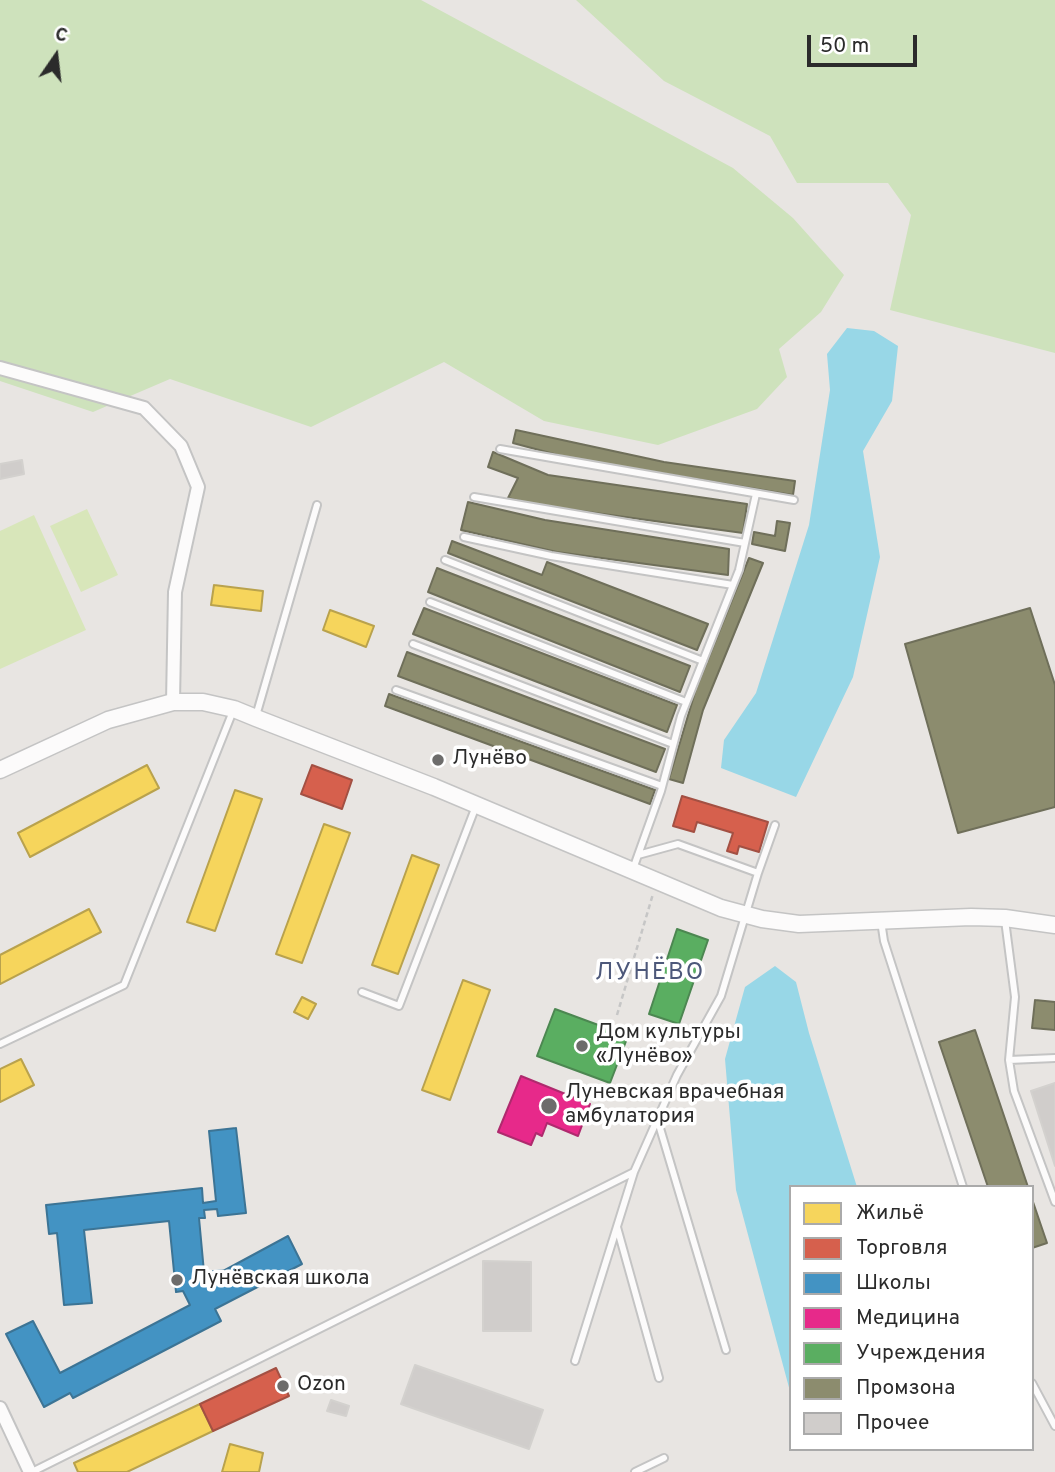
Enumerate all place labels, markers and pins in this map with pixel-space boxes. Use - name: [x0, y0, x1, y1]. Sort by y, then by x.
- place label: Лунёво: [452, 747, 527, 773]
- marker: Лунёво: [430, 752, 446, 768]
- place label: Дом культуры «Лунёво»: [596, 1021, 741, 1071]
- marker: Дом культуры «Лунёво»: [574, 1038, 590, 1054]
- place label: Луневская врачебная амбулатория: [565, 1081, 784, 1131]
- marker: Луневская врачебная амбулатория: [539, 1096, 559, 1116]
- place label: Лунёвская школа: [191, 1267, 369, 1293]
- marker: Лунёвская школа: [169, 1272, 185, 1288]
- place label: Ozon: [297, 1373, 346, 1399]
- marker: Ozon: [275, 1378, 291, 1394]

